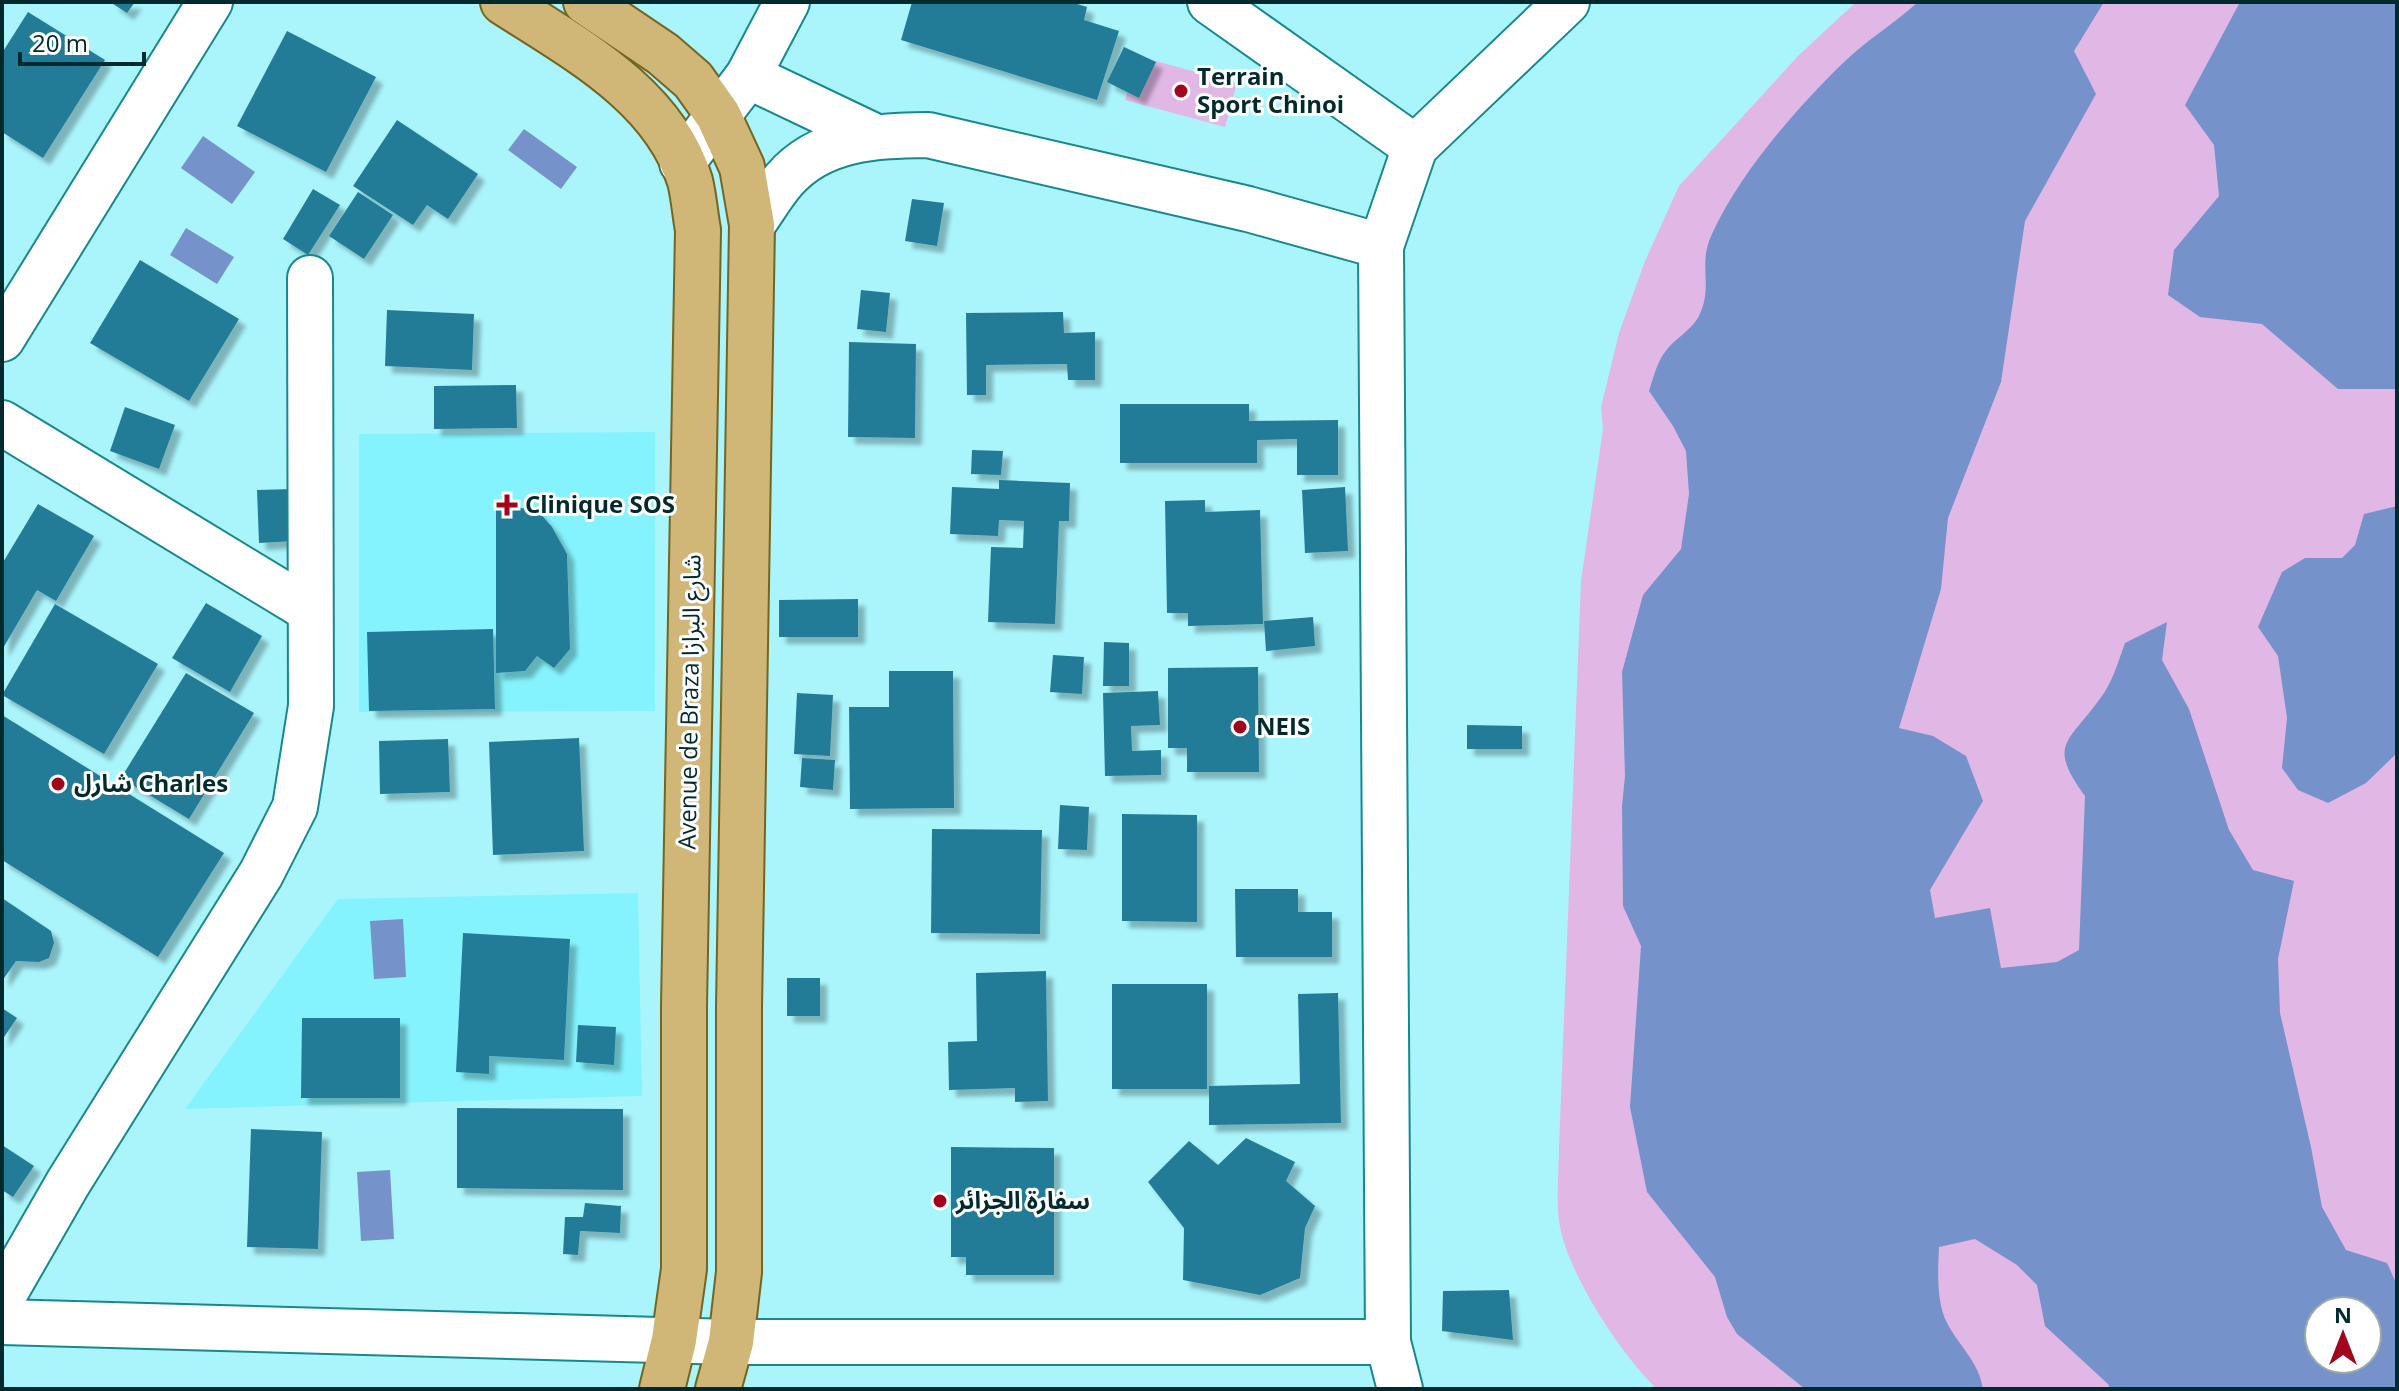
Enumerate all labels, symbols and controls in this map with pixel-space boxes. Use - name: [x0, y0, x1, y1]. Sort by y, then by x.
- scale bar: [20, 16, 144, 66]
- text: 20 m: [32, 26, 88, 59]
- place label: Terrain Sport Chinoi: [1197, 59, 1344, 120]
- marker: Terrain Sport Chinoi: [1172, 82, 1190, 100]
- place label: Clinique SOS: [525, 487, 675, 520]
- marker: Clinique SOS: [496, 494, 518, 516]
- street label: Avenue de Braza شارع البرازا: [669, 554, 710, 850]
- place label: NEIS: [1256, 709, 1310, 742]
- marker: NEIS: [1231, 718, 1249, 736]
- place label: شارل Charles: [74, 766, 228, 799]
- marker: شارل Charles: [49, 775, 67, 793]
- place label: سفارة الجزائر: [955, 1183, 1090, 1216]
- marker: سفارة الجزائر: [931, 1192, 949, 1210]
- north arrow: [2303, 1295, 2383, 1375]
- text: N: [2334, 1299, 2352, 1329]

